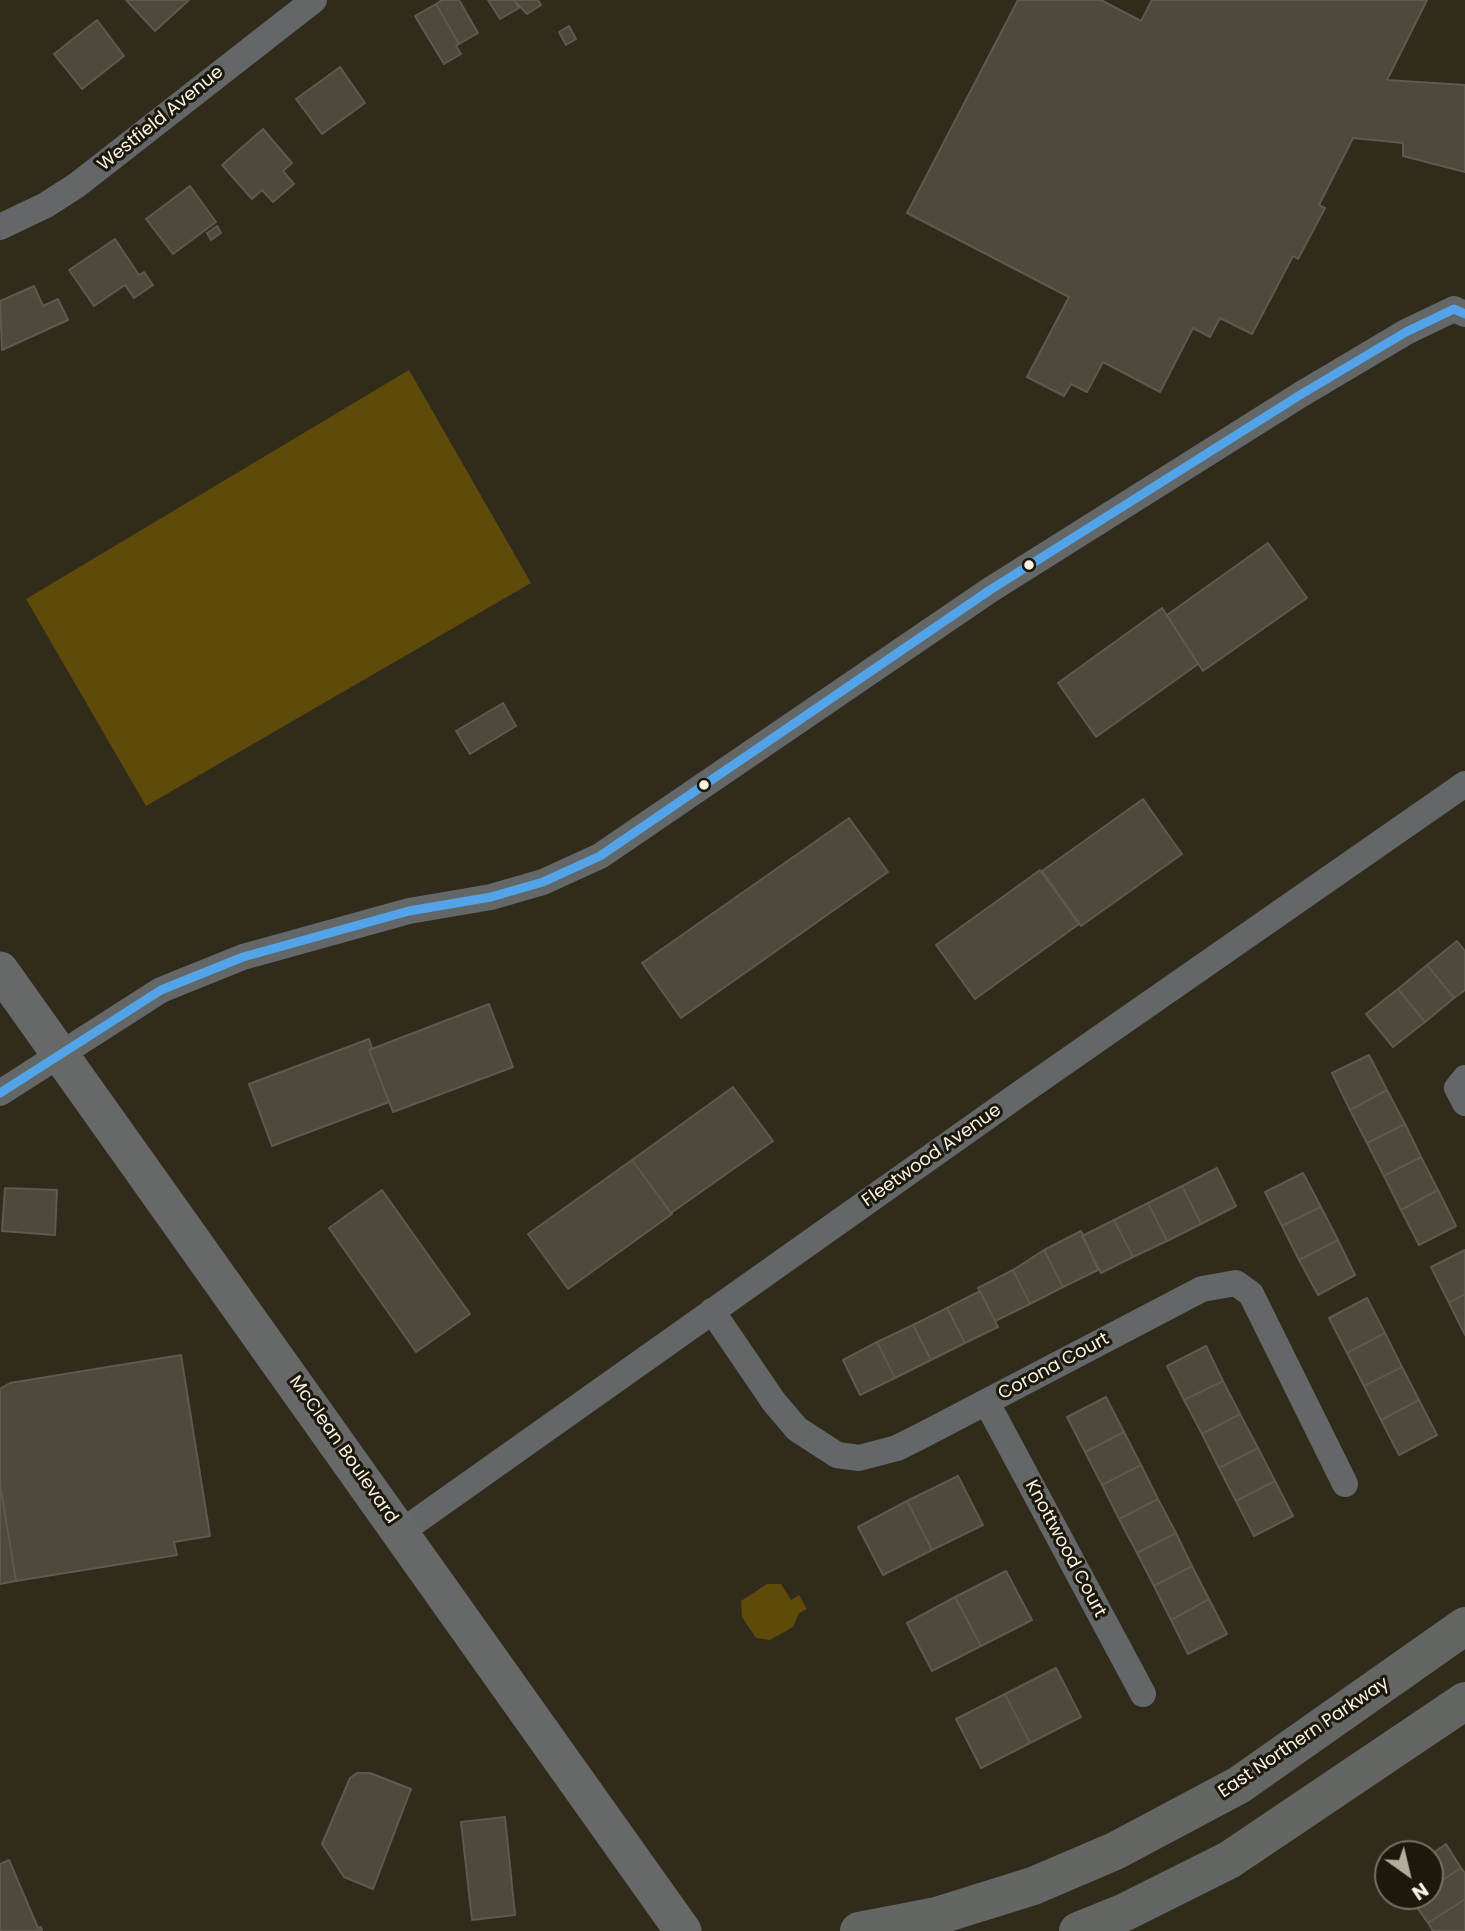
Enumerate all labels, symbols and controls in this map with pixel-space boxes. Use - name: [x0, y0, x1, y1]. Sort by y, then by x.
- street label: Westfield Avenue: [94, 62, 228, 176]
- unlabelled marker: [1022, 558, 1036, 572]
- unlabelled marker: [697, 778, 711, 792]
- street label: Fleetwood Avenue: [858, 1100, 1006, 1212]
- street label: Corona Court: [995, 1329, 1113, 1405]
- street label: McClean Boulevard: [284, 1372, 402, 1528]
- street label: Knottwood Court: [1020, 1477, 1110, 1621]
- street label: East Northern Parkway: [1215, 1673, 1393, 1803]
- north arrow: [1374, 1840, 1444, 1910]
- text: N: [1406, 1876, 1433, 1906]

